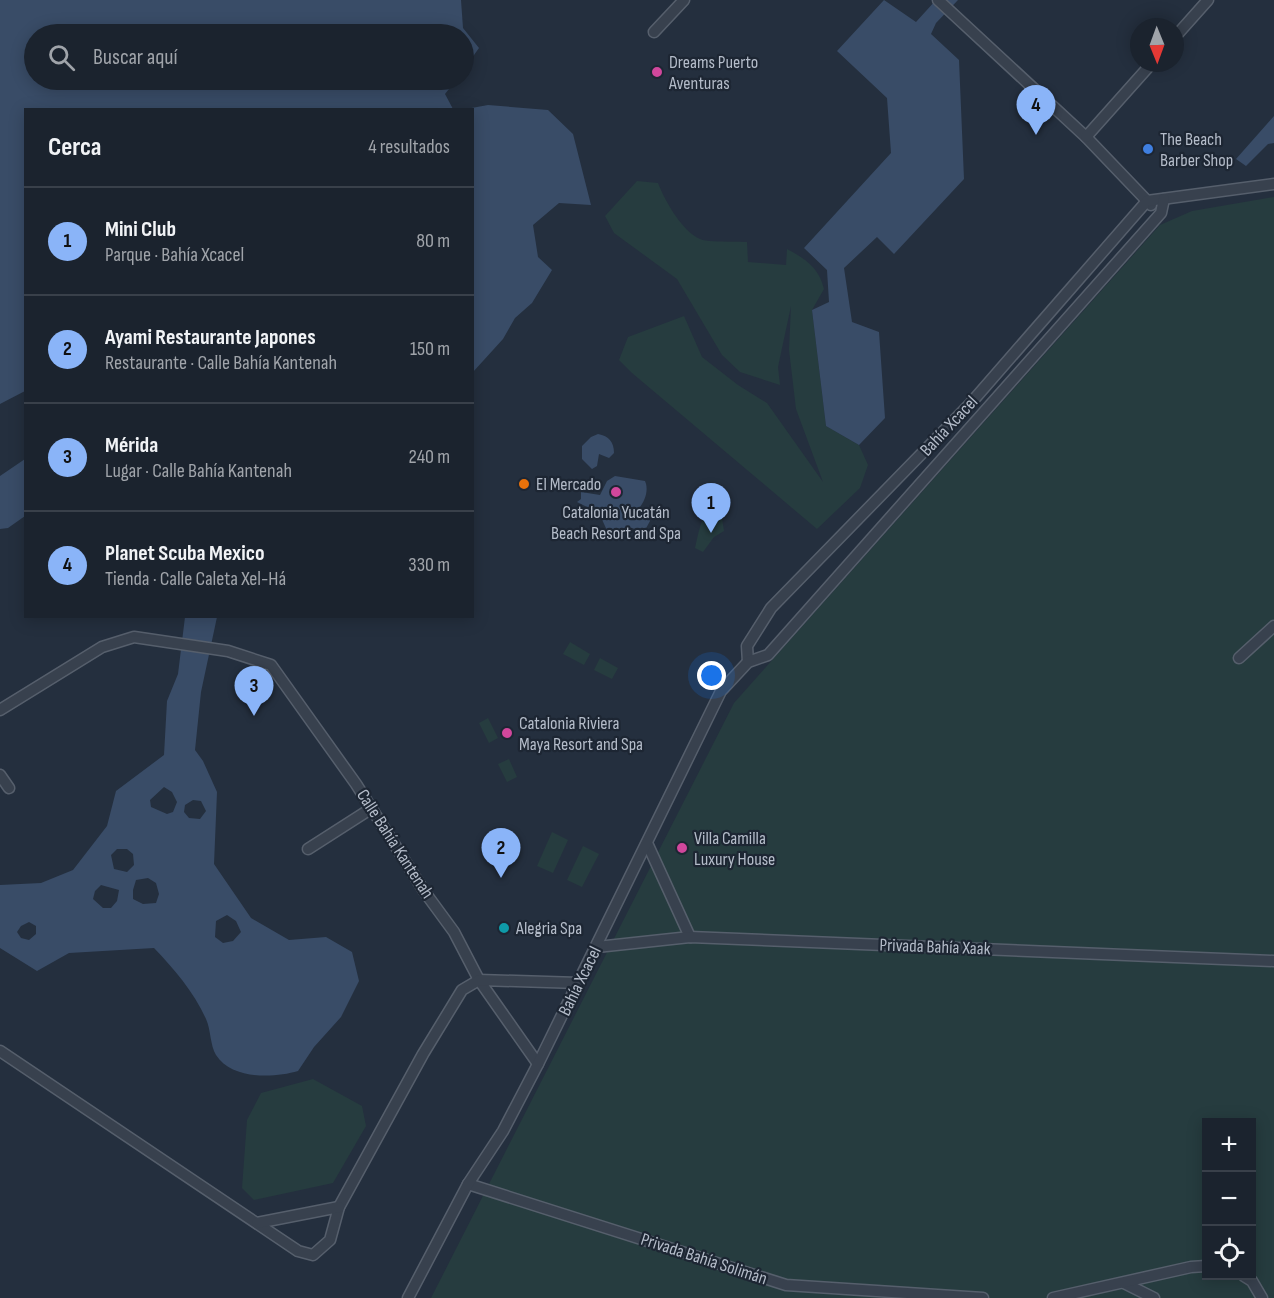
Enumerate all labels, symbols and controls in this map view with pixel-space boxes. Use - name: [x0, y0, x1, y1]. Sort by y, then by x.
- north arrow: [1130, 18, 1184, 72]
- search box: [24, 24, 474, 90]
- icon: search: [45, 41, 78, 74]
- text: Buscar aquí: [93, 44, 178, 71]
- place label: Dreams Puerto Aventuras: [668, 52, 758, 94]
- marker: Dreams Puerto Aventuras: [650, 65, 664, 79]
- pin: 4: [1016, 86, 1056, 135]
- place label: The Beach Barber Shop: [1160, 129, 1233, 171]
- text: Cerca: [48, 132, 101, 163]
- text: 4 resultados: [368, 135, 450, 159]
- marker: The Beach Barber Shop: [1141, 142, 1155, 156]
- text: Mini Club: [105, 216, 176, 243]
- text: 1: [64, 229, 71, 253]
- text: 80 m: [416, 229, 450, 253]
- text: Parque · Bahía Xcacel: [105, 243, 244, 267]
- text: Ayami Restaurante Japones: [105, 324, 316, 351]
- text: 2: [63, 337, 72, 361]
- text: 150 m: [410, 337, 450, 361]
- text: Restaurante · Calle Bahía Kantenah: [105, 351, 337, 375]
- street label: Bahía Xcacel: [916, 392, 982, 460]
- text: Mérida: [105, 432, 158, 459]
- text: 3: [63, 445, 72, 469]
- text: 240 m: [409, 445, 450, 469]
- text: Lugar · Calle Bahía Kantenah: [105, 459, 292, 483]
- place label: El Mercado: [536, 474, 601, 495]
- marker: El Mercado: [517, 477, 531, 491]
- pin: 1: [692, 484, 730, 533]
- marker: Catalonia Yucatán Beach Resort and Spa: [609, 485, 623, 499]
- place label: Catalonia Yucatán Beach Resort and Spa: [551, 502, 681, 544]
- text: Planet Scuba Mexico: [105, 540, 265, 567]
- text: 4: [63, 553, 72, 577]
- text: 330 m: [408, 553, 450, 577]
- text: Tienda · Calle Caleta Xel-Há: [105, 567, 286, 591]
- your location: [697, 661, 726, 690]
- pin: 3: [234, 666, 274, 716]
- place label: Catalonia Riviera Maya Resort and Spa: [519, 713, 643, 755]
- marker: Catalonia Riviera Maya Resort and Spa: [500, 726, 514, 740]
- street label: Calle Bahía Kantenah: [352, 786, 438, 902]
- pin: 2: [482, 828, 520, 878]
- place label: Villa Camilla Luxury House: [694, 828, 775, 870]
- marker: Villa Camilla Luxury House: [675, 841, 689, 855]
- place label: Alegria Spa: [515, 918, 582, 939]
- marker: Alegria Spa: [497, 921, 511, 935]
- street label: Privada Bahía Xaak: [879, 935, 991, 959]
- street label: Bahía Xcacel: [554, 943, 606, 1019]
- map controls: [1202, 1118, 1256, 1280]
- button: +: [1202, 1118, 1256, 1172]
- button: −: [1202, 1172, 1256, 1226]
- button: locate: [1202, 1226, 1256, 1280]
- street label: Privada Bahía Solimán: [638, 1229, 770, 1289]

